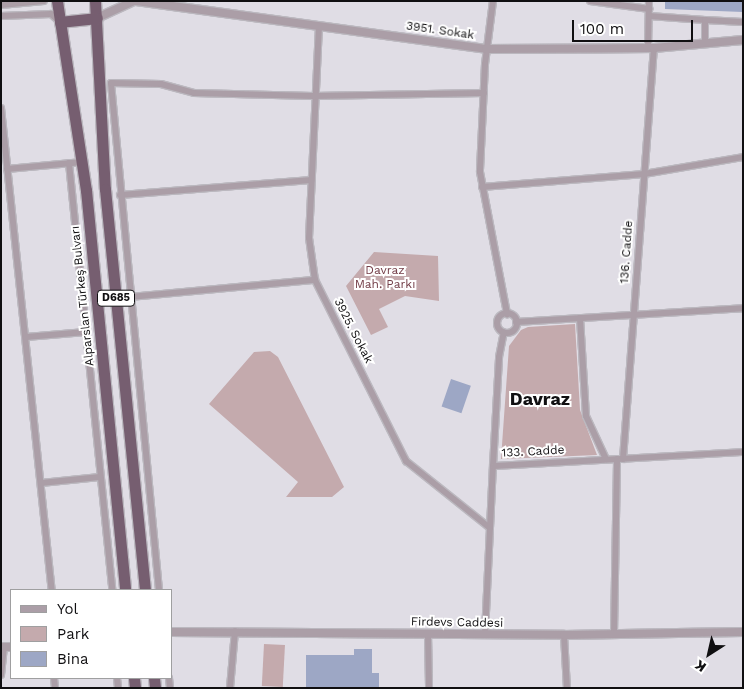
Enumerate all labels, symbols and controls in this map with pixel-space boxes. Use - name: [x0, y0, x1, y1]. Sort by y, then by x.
- scale bar: [574, 10, 695, 42]
- street label: 3951. Sokak: [405, 19, 475, 43]
- text: 100 m: [580, 20, 624, 38]
- street label: 136. Cadde: [618, 220, 636, 284]
- street label: Alparslan Türkeş Bulvarı: [68, 225, 98, 367]
- park label: Davraz Mah. Parkı: [355, 264, 415, 292]
- road number: D685: [96, 290, 136, 306]
- street label: 3925. Sokak: [331, 296, 375, 366]
- district label: Davraz: [510, 388, 570, 410]
- street label: 133. Cadde: [501, 443, 565, 461]
- legend: [10, 589, 172, 679]
- text: Yol: [57, 600, 78, 618]
- street label: Firdevs Caddesi: [411, 615, 503, 631]
- text: Park: [57, 625, 89, 643]
- north arrow: [684, 629, 734, 679]
- text: Bina: [57, 650, 89, 668]
- text: K: [692, 657, 709, 676]

